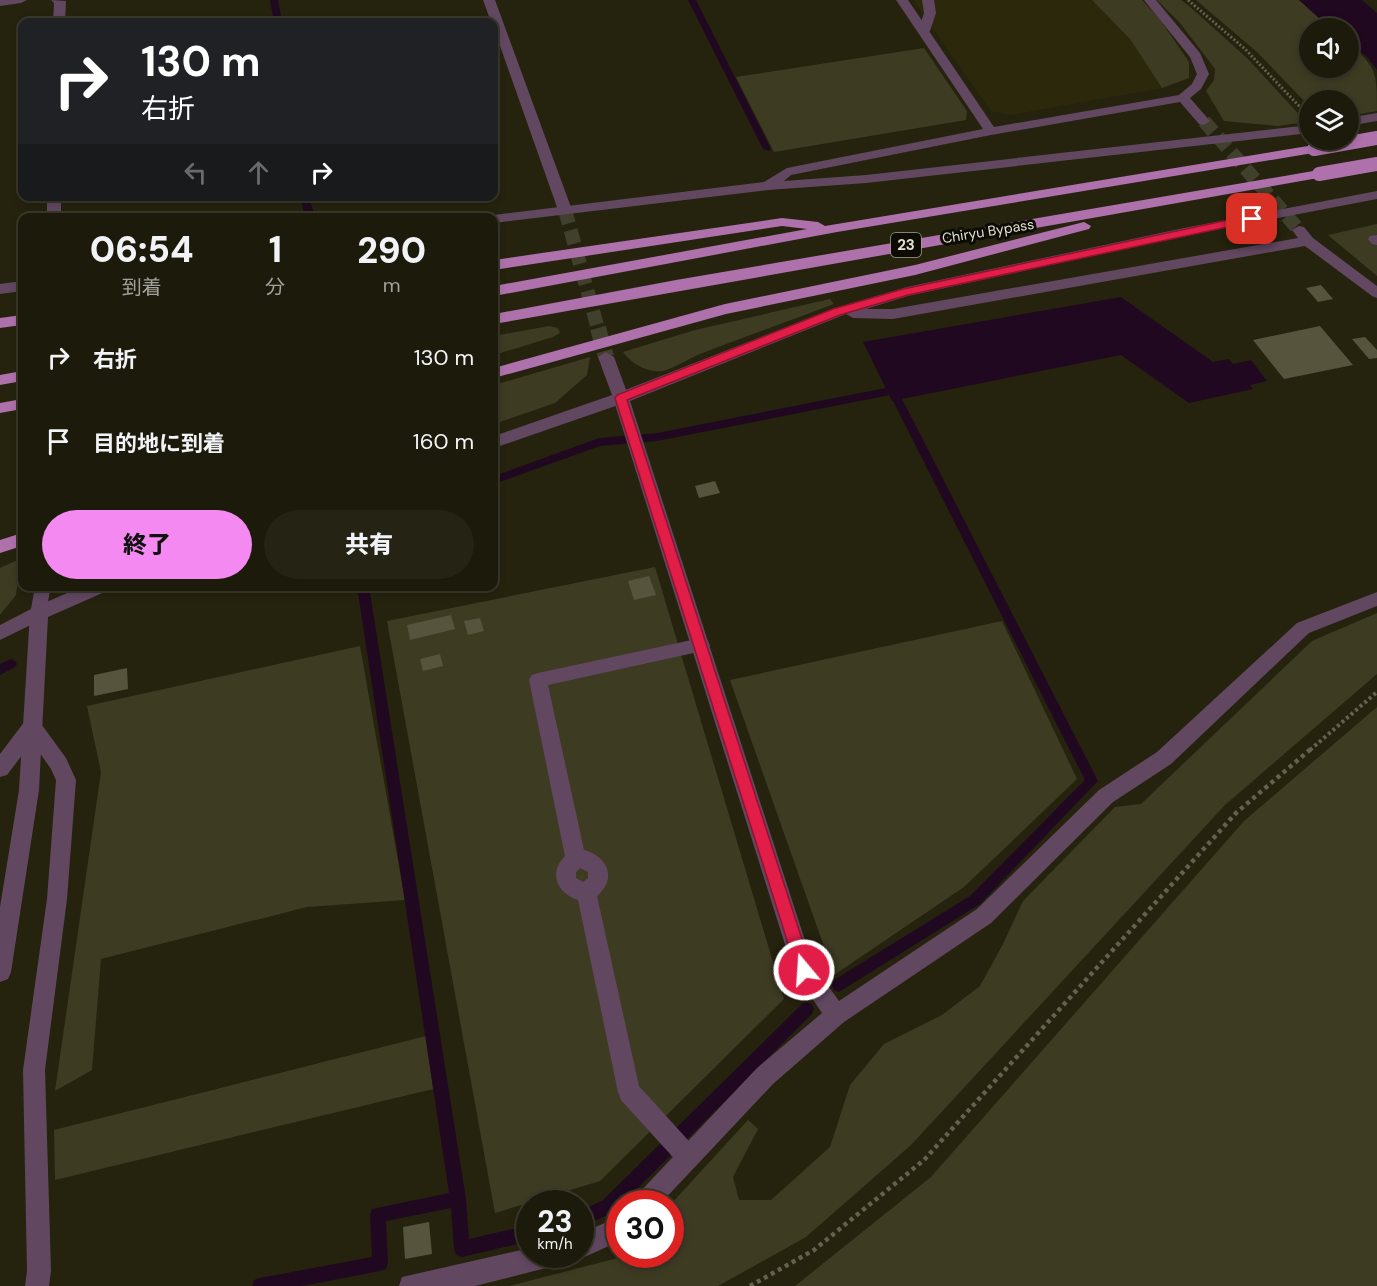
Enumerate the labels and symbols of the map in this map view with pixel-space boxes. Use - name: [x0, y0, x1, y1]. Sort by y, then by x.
- pin: [1226, 193, 1277, 244]
- street label: Chiryu Bypass: [941, 215, 1035, 247]
- road number: 23: [891, 233, 921, 257]
- position arrow: [772, 938, 836, 1002]
- speed limit sign: 30: [606, 1190, 684, 1268]

